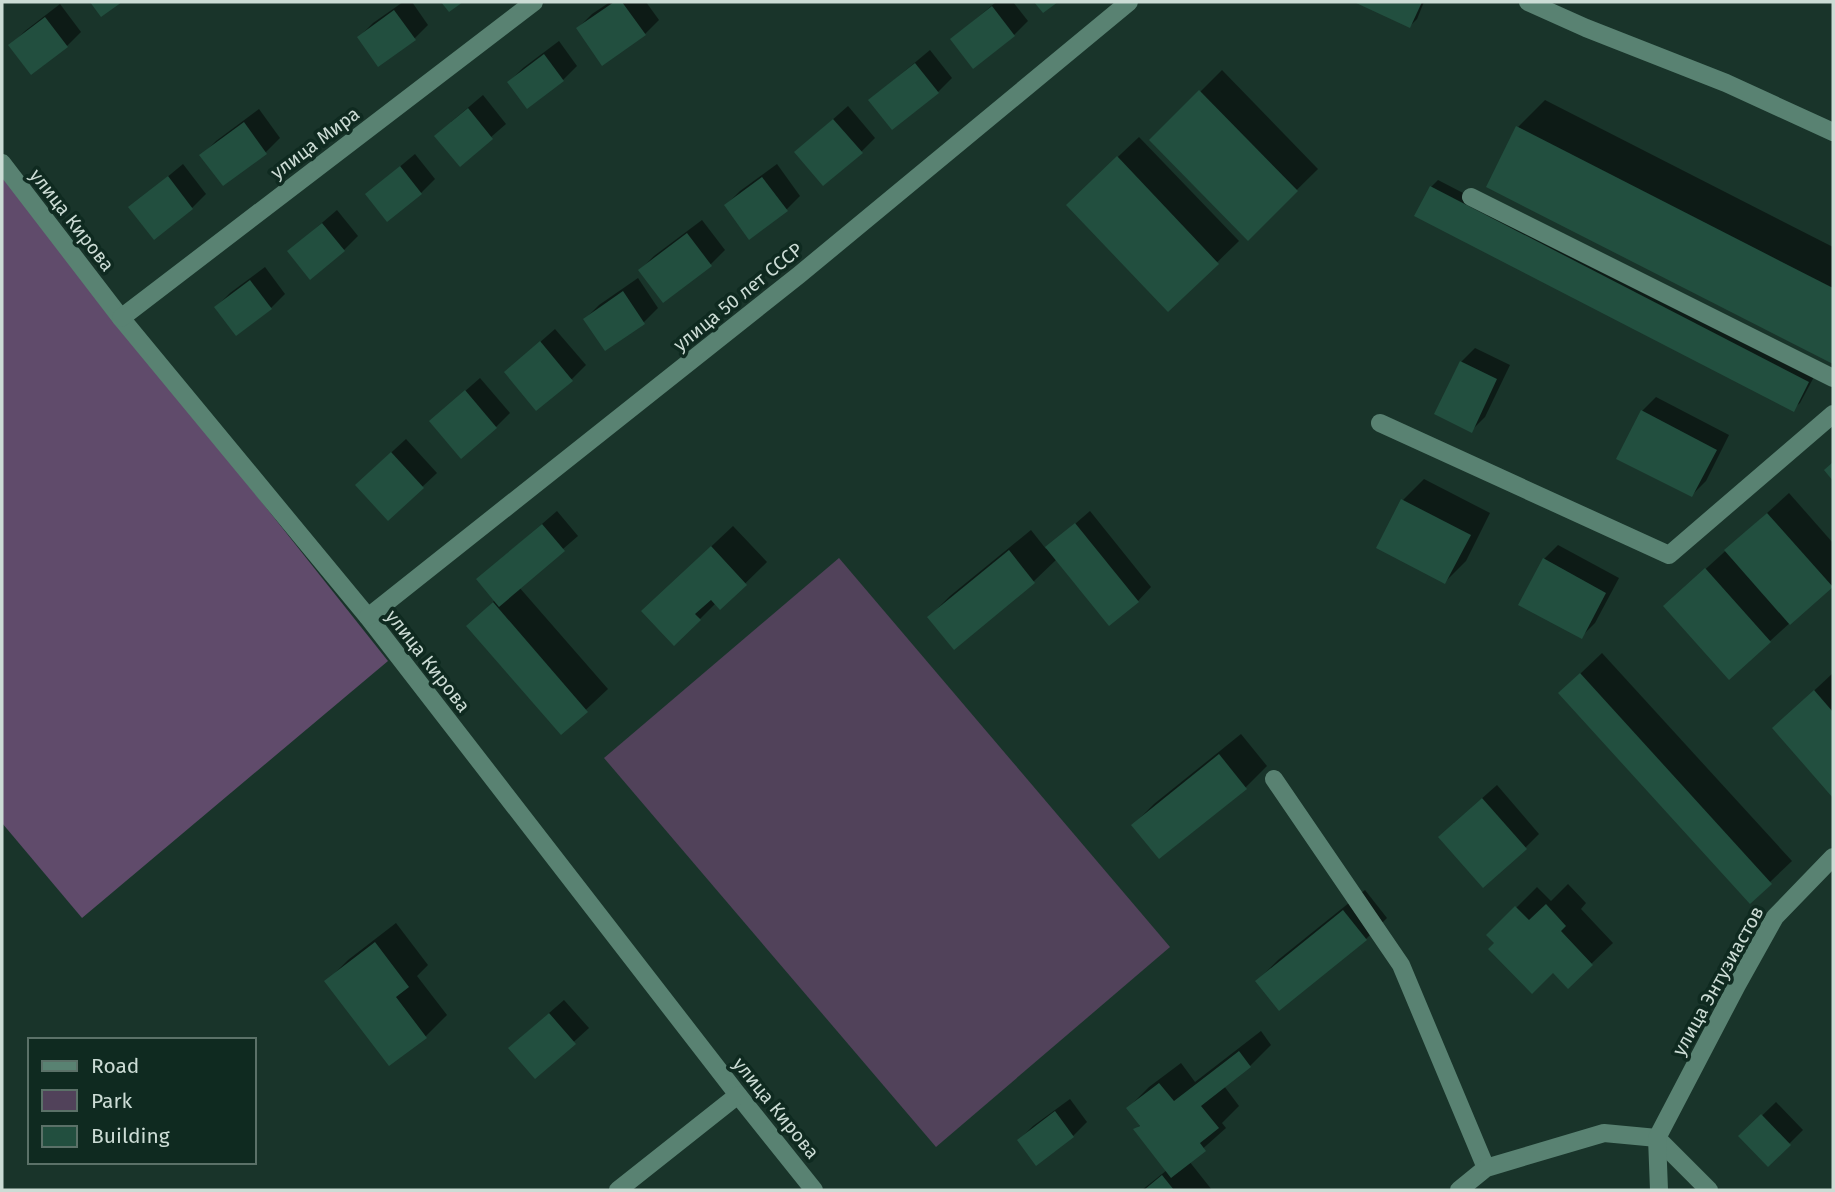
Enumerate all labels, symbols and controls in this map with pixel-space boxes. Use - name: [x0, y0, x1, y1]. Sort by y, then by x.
- street label: улица Мира: [266, 102, 364, 184]
- street label: улица Кирова: [25, 164, 119, 276]
- street label: улица 50 лет СССР: [669, 238, 807, 356]
- street label: улица Кирова: [381, 605, 475, 717]
- street label: улица Энтузиастов: [1667, 902, 1769, 1060]
- legend: [28, 1038, 256, 1164]
- text: Road: [91, 1053, 139, 1079]
- street label: улица Кирова: [728, 1053, 824, 1163]
- text: Park: [91, 1088, 133, 1114]
- text: Building: [91, 1123, 170, 1149]

